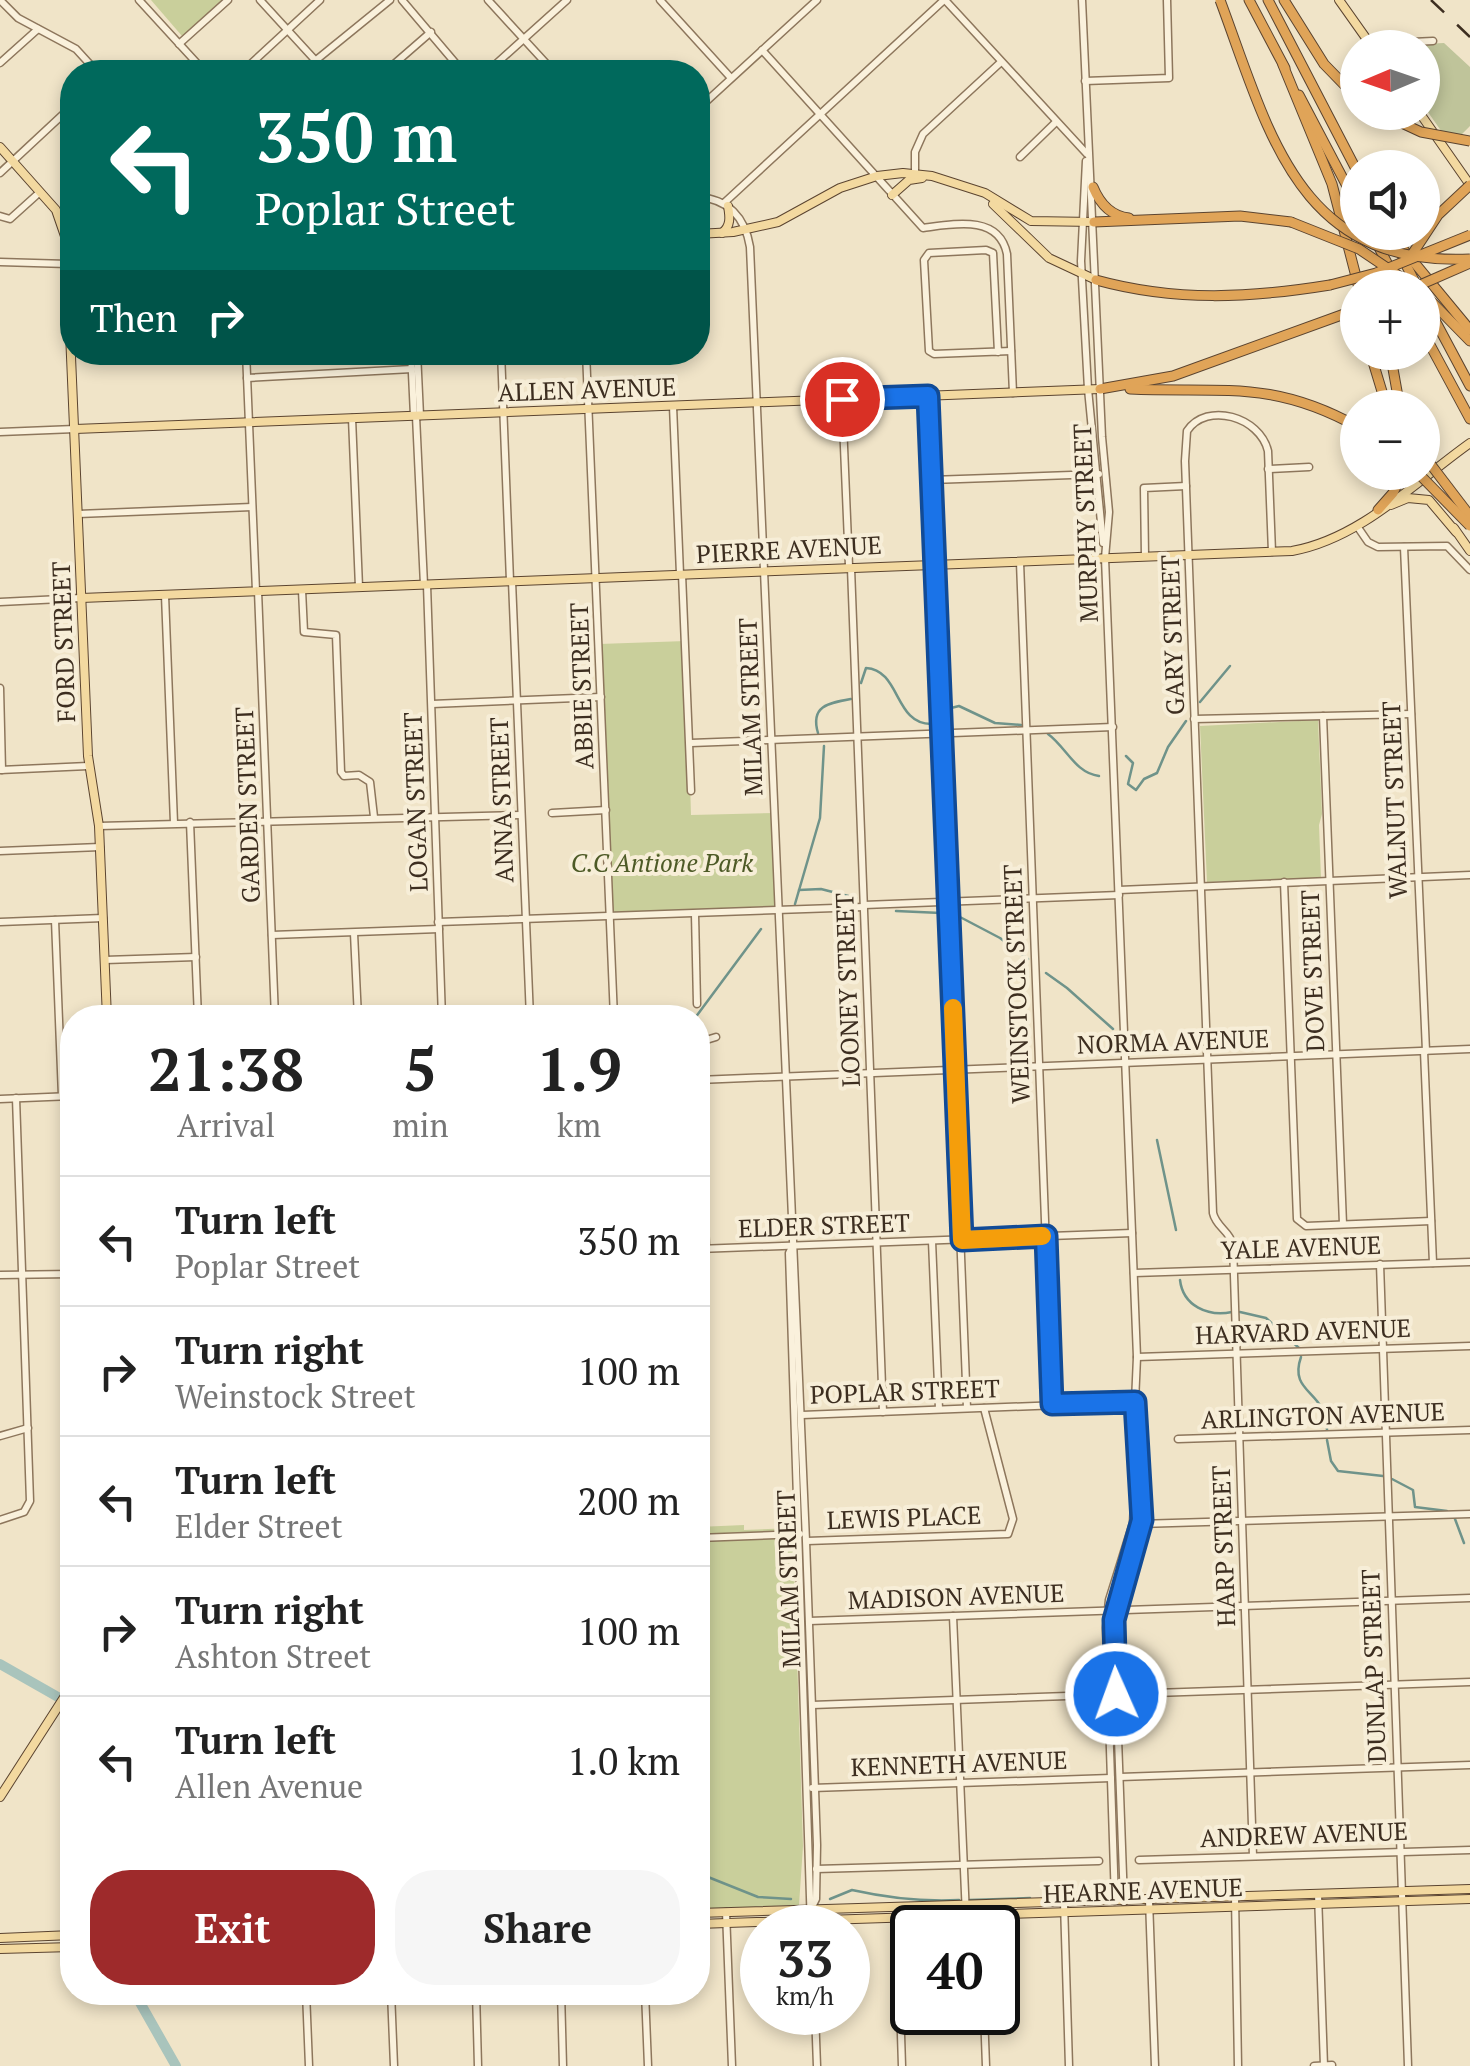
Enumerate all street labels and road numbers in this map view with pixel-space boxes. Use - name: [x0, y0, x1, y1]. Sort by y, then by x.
- street label: ALLEN AVENUE: [497, 369, 677, 409]
- street label: MURPHY STREET: [1065, 423, 1105, 623]
- street label: PIERRE AVENUE: [695, 528, 883, 570]
- street label: GARY STREET: [1153, 554, 1191, 716]
- street label: FORD STREET: [44, 561, 82, 723]
- street label: ABBIE STREET: [562, 602, 600, 770]
- street label: MILAM STREET: [730, 617, 770, 797]
- street label: WALNUT STREET: [1374, 701, 1414, 899]
- street label: GARDEN STREET: [227, 706, 267, 904]
- street label: LOGAN STREET: [395, 712, 435, 892]
- street label: ANNA STREET: [482, 717, 520, 883]
- street label: WEINSTOCK STREET: [995, 864, 1037, 1104]
- street label: DOVE STREET: [1293, 889, 1331, 1053]
- street label: LOONEY STREET: [827, 892, 867, 1088]
- street label: NORMA AVENUE: [1076, 1021, 1270, 1061]
- street label: ELDER STREET: [738, 1206, 910, 1244]
- street label: YALE AVENUE: [1220, 1228, 1382, 1266]
- street label: HARVARD AVENUE: [1194, 1311, 1412, 1351]
- street label: POPLAR STREET: [809, 1371, 1001, 1411]
- street label: ARLINGTON AVENUE: [1200, 1394, 1446, 1436]
- street label: HARP STREET: [1204, 1465, 1242, 1627]
- street label: MILAM STREET: [768, 1489, 808, 1669]
- street label: LEWIS PLACE: [826, 1498, 982, 1536]
- street label: DUNLAP STREET: [1353, 1569, 1393, 1763]
- street label: MADISON AVENUE: [847, 1576, 1065, 1616]
- street label: KENNETH AVENUE: [850, 1743, 1068, 1783]
- street label: ANDREW AVENUE: [1199, 1814, 1409, 1854]
- street label: HEARNE AVENUE: [1042, 1870, 1244, 1910]

